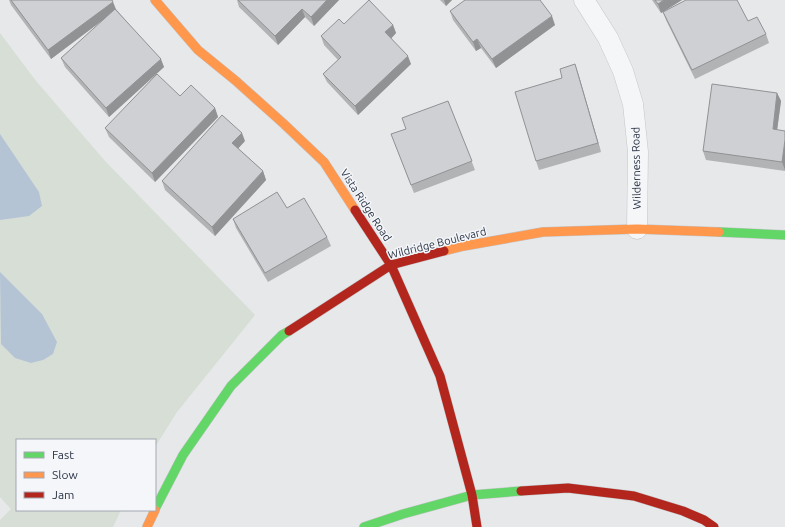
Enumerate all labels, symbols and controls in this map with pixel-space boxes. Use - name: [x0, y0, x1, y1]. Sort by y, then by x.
- street label: Wilderness Road: [629, 127, 643, 209]
- street label: Vista Ridge Road: [338, 167, 394, 243]
- street label: Wildridge Boulevard: [387, 225, 487, 261]
- legend: [16, 439, 156, 511]
- text: Fast: [52, 448, 74, 461]
- text: Slow: [52, 468, 78, 481]
- text: Jam: [52, 488, 74, 501]

